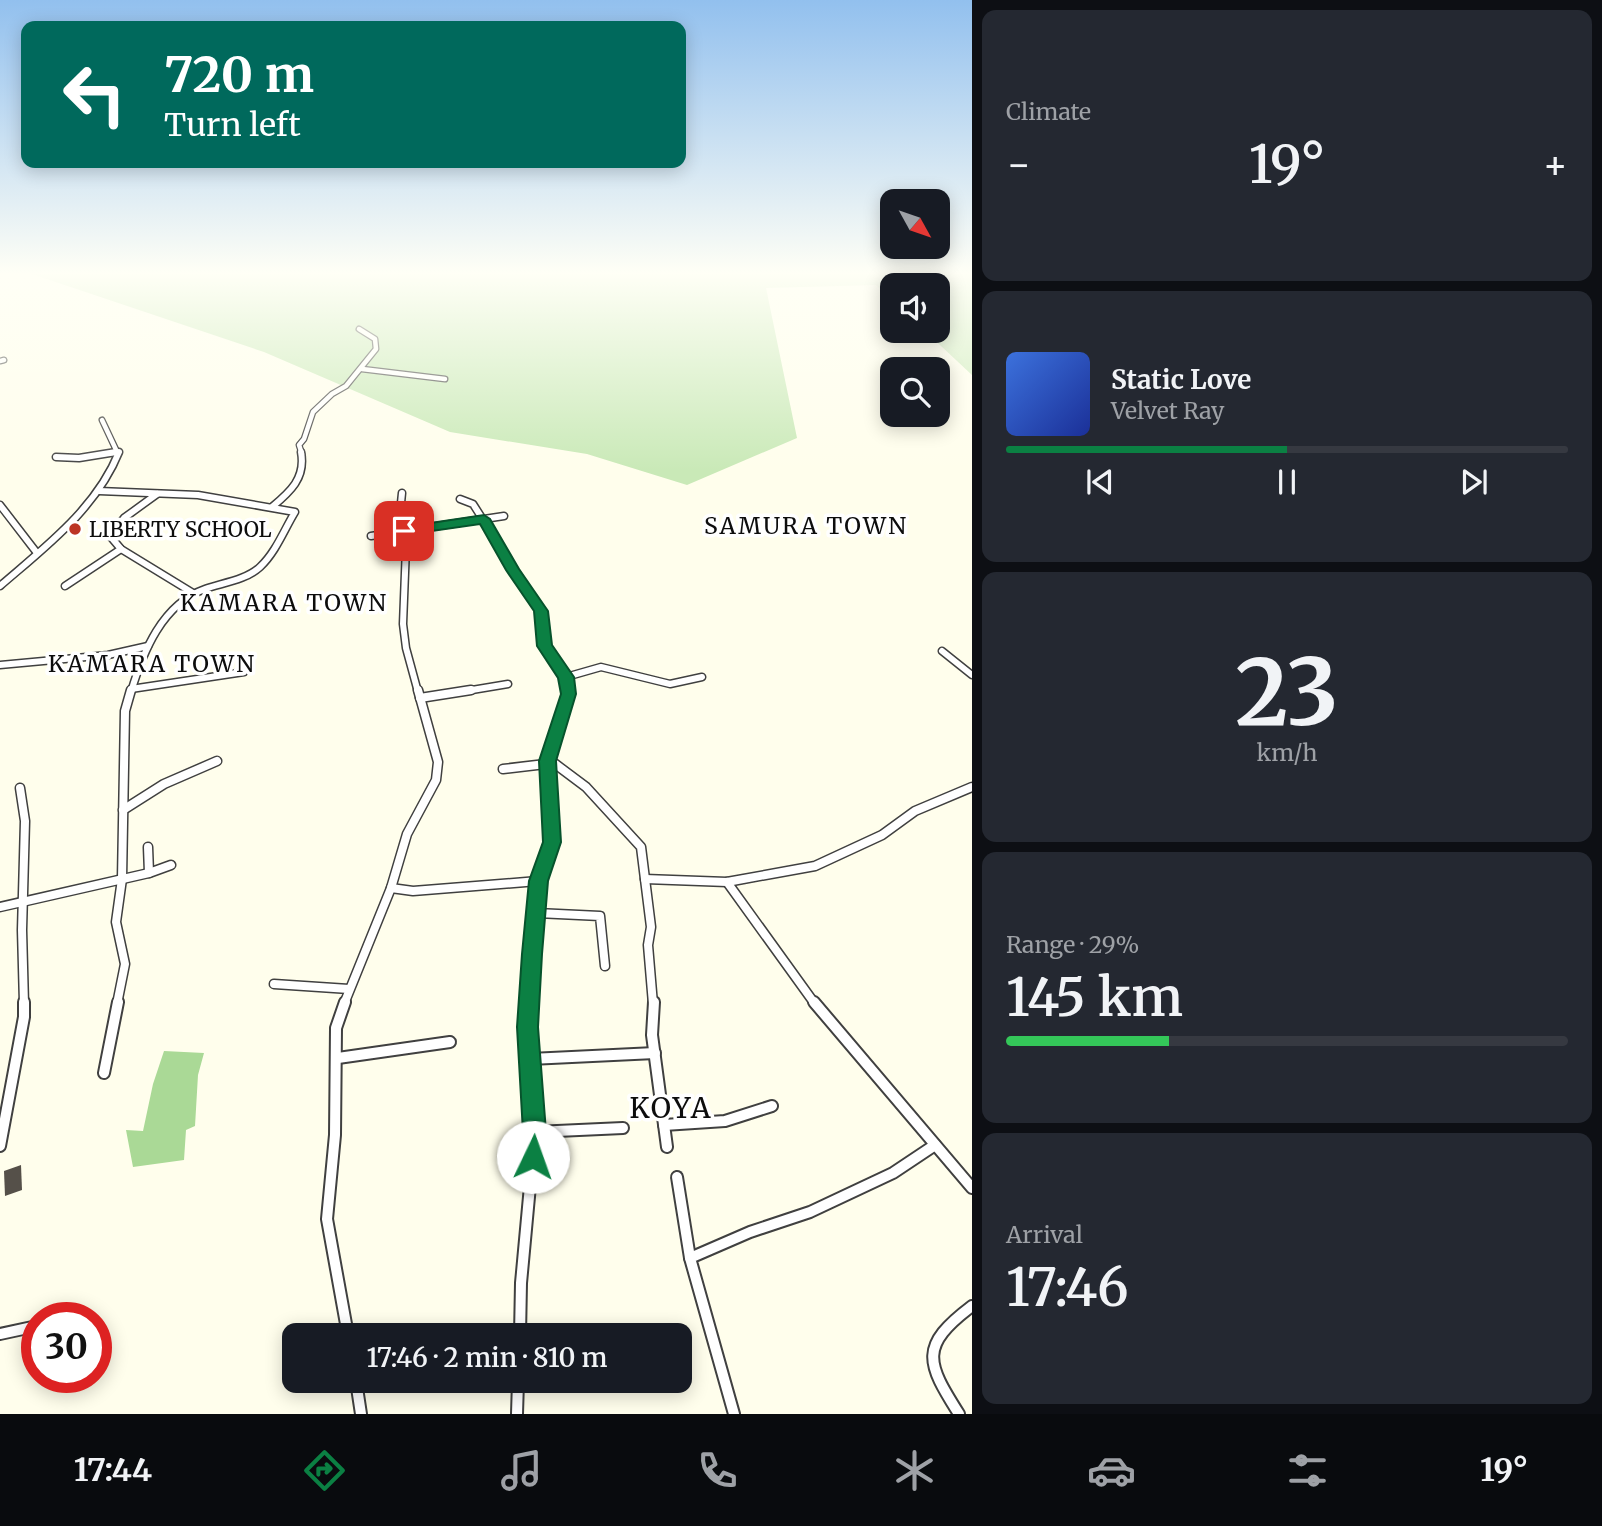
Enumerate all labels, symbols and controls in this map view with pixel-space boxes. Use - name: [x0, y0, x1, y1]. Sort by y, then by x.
- text: 720 m: [164, 44, 314, 105]
- icon: left: [49, 49, 140, 140]
- text: Climate: [1006, 97, 1091, 126]
- text: Turn left: [164, 105, 301, 145]
- text: 19°: [1249, 132, 1325, 197]
- text: −: [1006, 141, 1031, 188]
- text: +: [1543, 141, 1568, 188]
- north arrow: [880, 189, 950, 259]
- map controls: [880, 189, 950, 427]
- button: sound: [880, 273, 950, 343]
- button: search: [880, 357, 950, 427]
- text: Static Love: [1111, 363, 1251, 396]
- text: Velvet Ray: [1111, 396, 1224, 425]
- icon: previous: [1081, 463, 1119, 501]
- icon: pause: [1268, 463, 1306, 501]
- icon: next: [1455, 463, 1493, 501]
- pin: [374, 501, 434, 561]
- district label: SAMURA TOWN: [704, 511, 908, 540]
- icon: arrive: [385, 512, 423, 550]
- place label: LIBERTY SCHOOL: [89, 516, 271, 543]
- marker: LIBERTY SCHOOL: [67, 521, 83, 537]
- district label: KAMARA TOWN: [180, 588, 388, 617]
- text: 23: [1235, 635, 1339, 750]
- district label: KAMARA TOWN: [48, 649, 256, 678]
- text: km/h: [1257, 738, 1317, 767]
- text: Range · 29%: [1006, 930, 1139, 959]
- text: 145 km: [1006, 965, 1183, 1030]
- district label: KOYA: [629, 1090, 713, 1126]
- position arrow: [496, 1120, 570, 1194]
- text: Arrival: [1006, 1220, 1083, 1249]
- text: 17:46: [1006, 1255, 1129, 1320]
- speed limit sign: 30: [21, 1302, 112, 1393]
- text: 17:46 · 2 min · 810 m: [366, 1341, 608, 1374]
- icon: directions: [300, 1446, 349, 1495]
- icon: music: [497, 1446, 546, 1495]
- icon: phone: [693, 1446, 742, 1495]
- icon: climate: [890, 1446, 939, 1495]
- icon: car: [1087, 1446, 1136, 1495]
- icon: filters: [1283, 1446, 1332, 1495]
- text: 17:44: [74, 1450, 152, 1490]
- text: 19°: [1480, 1450, 1528, 1490]

